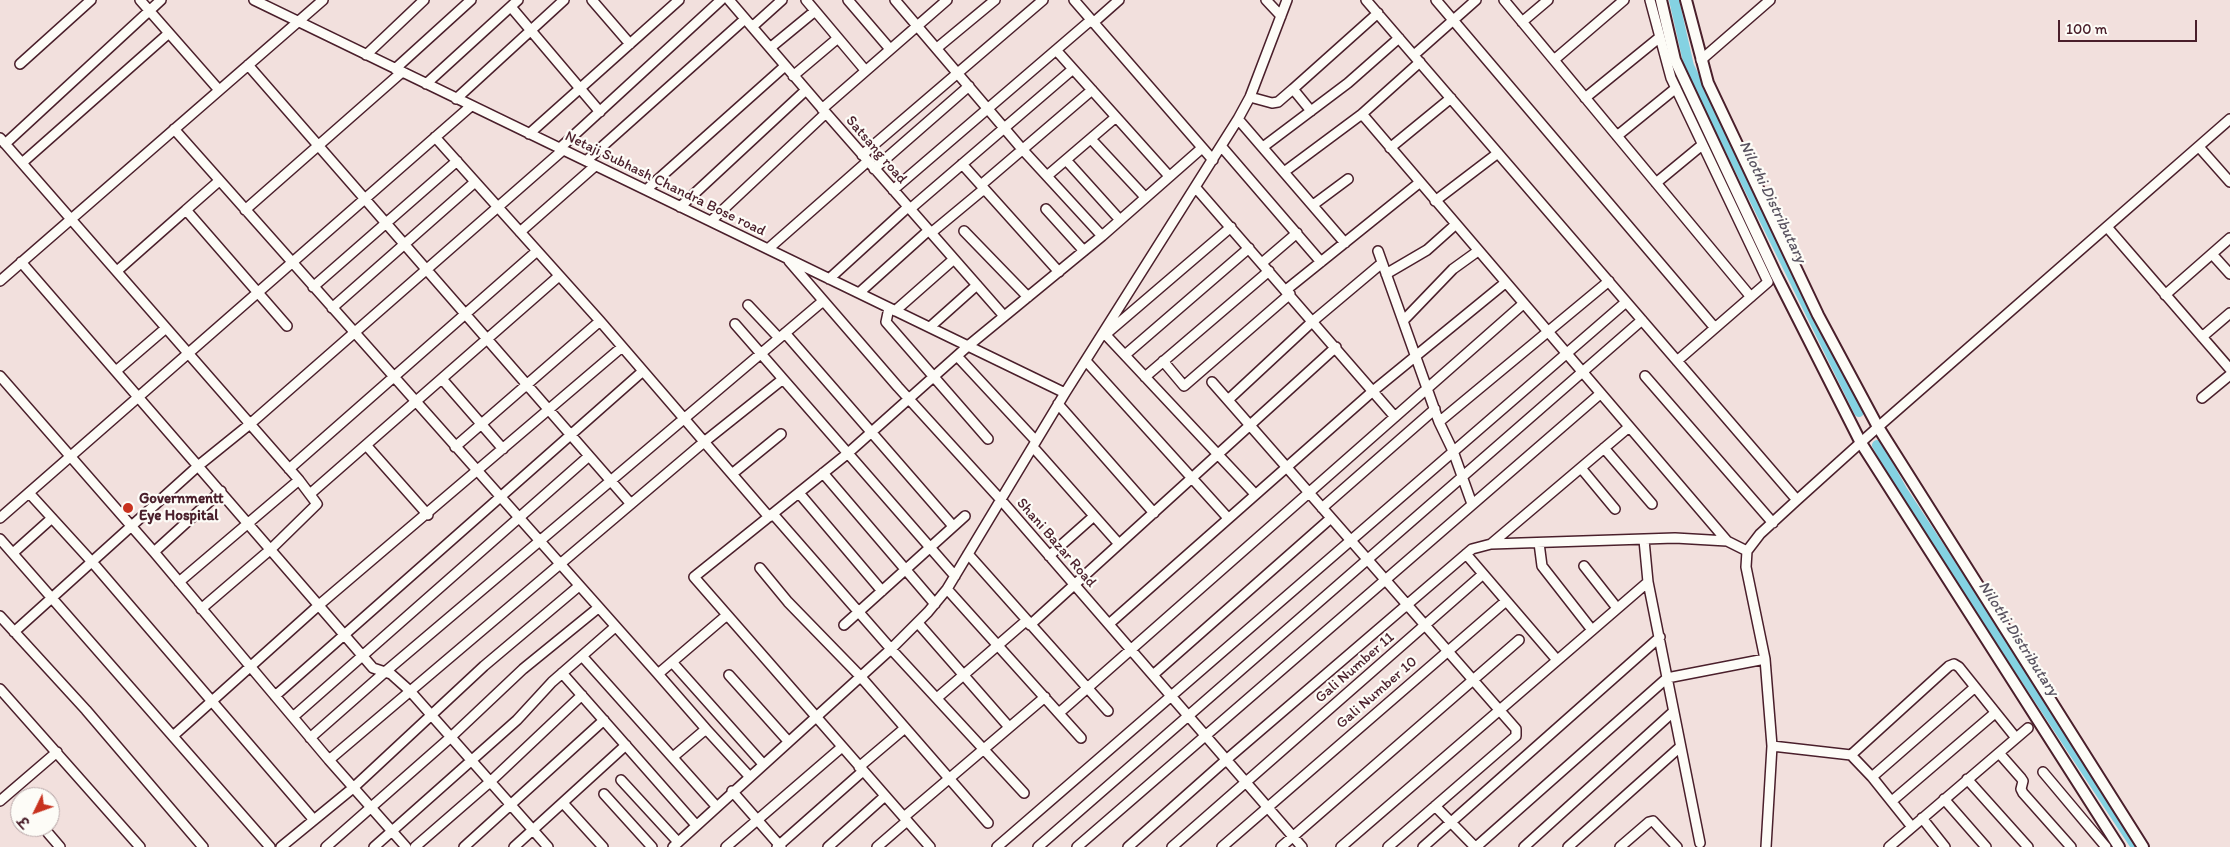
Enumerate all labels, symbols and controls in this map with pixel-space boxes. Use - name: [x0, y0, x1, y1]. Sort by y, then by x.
- scale bar: [2060, 10, 2199, 42]
- text: 100 m: [2066, 20, 2107, 38]
- street label: Satsang road: [841, 112, 911, 188]
- street label: Netaji Subhash Chandra Bose road: [562, 127, 768, 241]
- water label: Nilothi Distributary: [1734, 138, 1810, 266]
- place label: Governmentt Eye Hospital: [139, 490, 224, 525]
- street label: Shani Bazar Road: [1012, 495, 1100, 591]
- marker: Governmentt Eye Hospital: [121, 501, 135, 515]
- water label: Nilothi Distributary: [1974, 578, 2062, 700]
- street label: Gali Number 11: [1312, 629, 1398, 707]
- street label: Gali Number 10: [1333, 653, 1421, 733]
- north arrow: [10, 787, 60, 837]
- text: उ: [15, 813, 34, 831]

